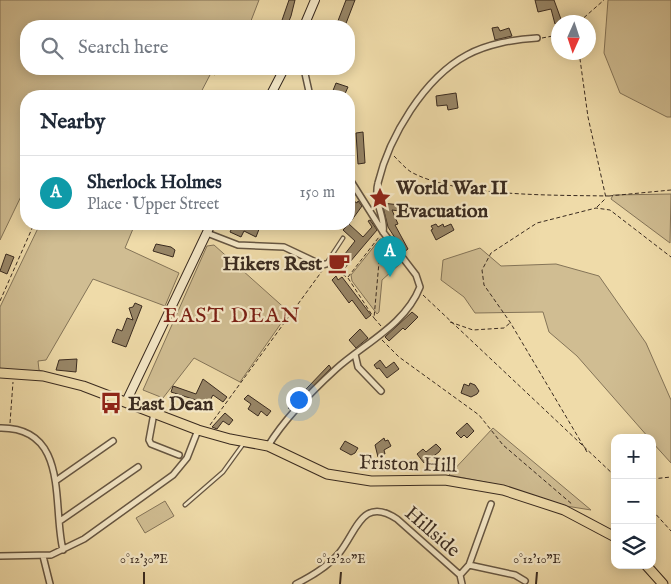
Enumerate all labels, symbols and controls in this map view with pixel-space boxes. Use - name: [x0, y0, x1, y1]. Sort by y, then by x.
- north arrow: [551, 15, 596, 60]
- search box: [20, 20, 355, 75]
- icon: search: [38, 34, 66, 62]
- text: Search here: [78, 36, 169, 60]
- text: Nearby: [40, 109, 105, 136]
- text: Sherlock Holmes: [87, 171, 222, 195]
- place label: World War II Evacuation: [395, 176, 508, 224]
- text: A: [51, 183, 61, 203]
- text: 150 m: [300, 183, 335, 203]
- place icon: World War II Evacuation: [367, 185, 393, 211]
- text: Place · Upper Street: [87, 195, 219, 215]
- pin: A: [374, 236, 406, 277]
- cafe icon: Hikers Rest: [326, 250, 352, 276]
- place label: Hikers Rest: [223, 252, 322, 277]
- district label: EAST DEAN: [163, 302, 301, 330]
- your location: [286, 387, 312, 413]
- bus stop icon: East Dean: [98, 390, 124, 416]
- place label: East Dean: [128, 392, 214, 417]
- map controls: [611, 434, 656, 569]
- button: +: [611, 434, 656, 479]
- street label: Friston Hill: [358, 450, 458, 479]
- button: −: [611, 479, 656, 524]
- street label: Hillside: [399, 501, 465, 563]
- button: layers: [611, 524, 656, 569]
- text: 0°12'30"E: [120, 552, 168, 567]
- text: 0°12'20"E: [317, 552, 365, 567]
- text: 0°12'10"E: [513, 552, 561, 567]

